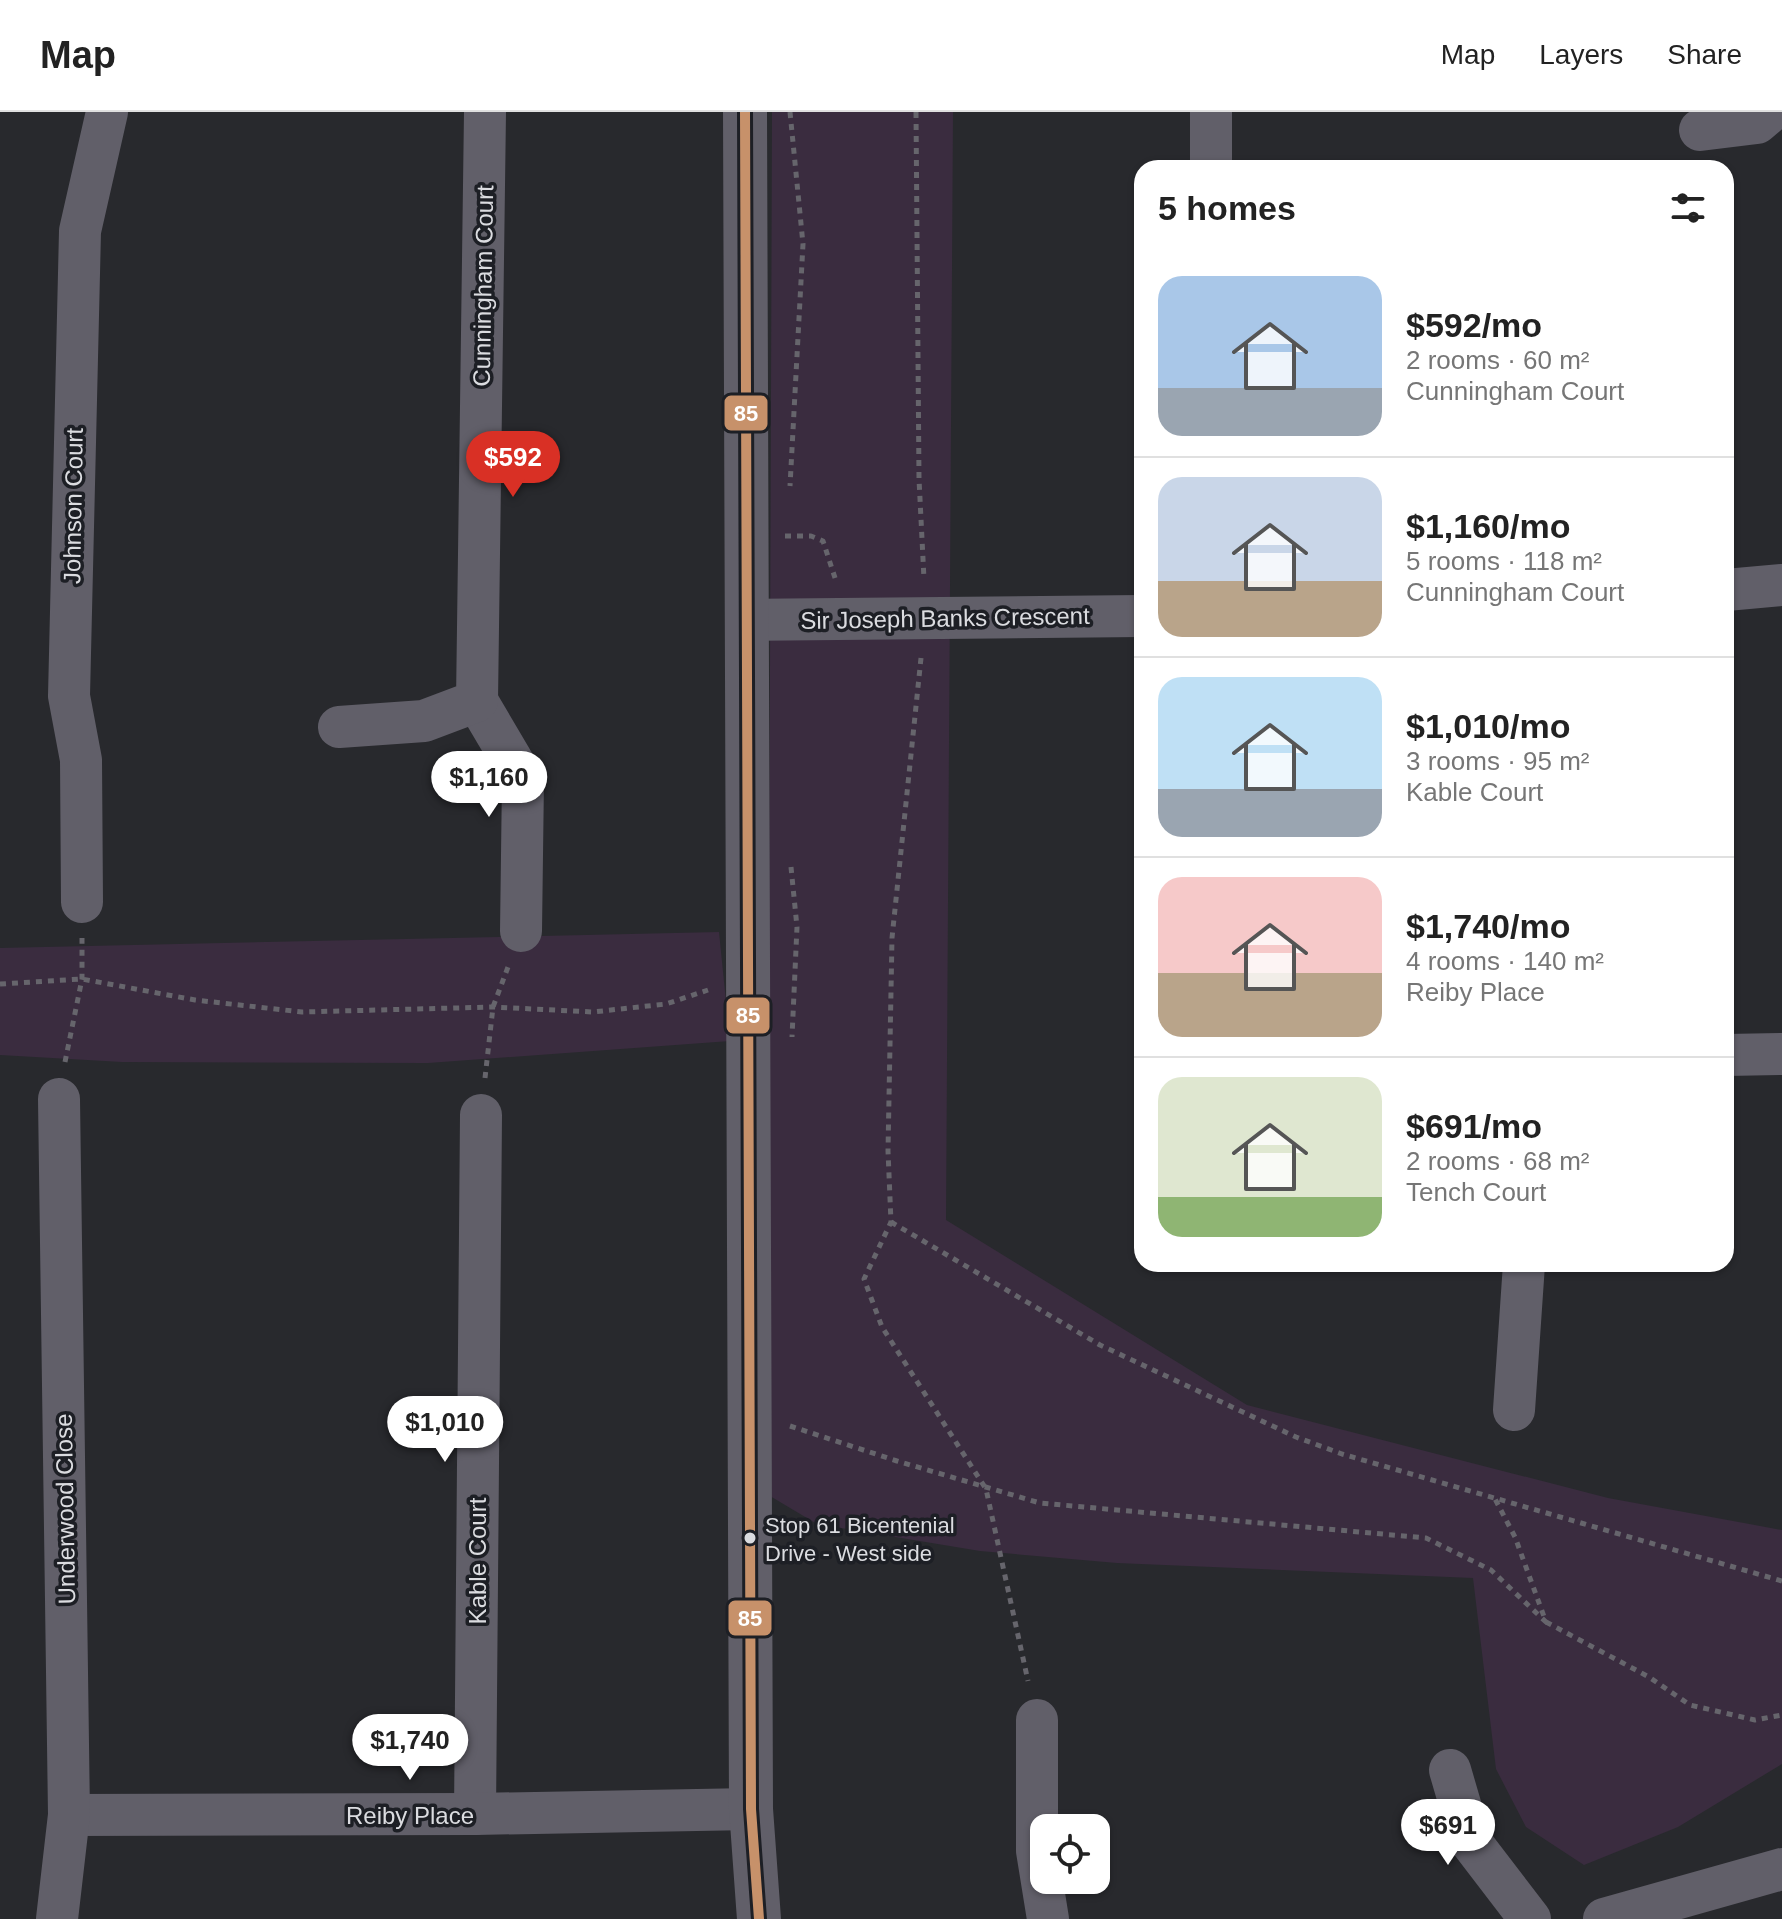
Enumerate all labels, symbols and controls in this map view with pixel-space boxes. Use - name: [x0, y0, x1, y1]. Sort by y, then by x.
- text: Map: [40, 34, 116, 76]
- text: Map: [1441, 39, 1495, 70]
- text: Layers: [1539, 39, 1623, 70]
- text: Share: [1667, 39, 1742, 70]
- street label: Cunningham Court: [468, 185, 498, 387]
- icon: filters: [1666, 186, 1710, 230]
- text: 5 homes: [1158, 189, 1296, 227]
- text: $592/mo: [1406, 306, 1542, 344]
- icon: home: [1222, 308, 1318, 404]
- text: 2 rooms · 60 m²: [1406, 345, 1590, 375]
- text: Cunningham Court: [1406, 376, 1624, 406]
- line badge: 85: [723, 394, 769, 432]
- text: 85: [734, 401, 758, 426]
- street label: Johnson Court: [58, 427, 88, 584]
- pin: $592: [466, 431, 560, 499]
- text: $592: [484, 442, 542, 472]
- text: $1,160/mo: [1406, 507, 1570, 545]
- icon: home: [1222, 509, 1318, 605]
- text: 5 rooms · 118 m²: [1406, 546, 1602, 576]
- text: Cunningham Court: [1406, 577, 1624, 607]
- street label: Sir Joseph Banks Crescent: [800, 602, 1090, 634]
- text: $1,010/mo: [1406, 707, 1570, 745]
- icon: home: [1222, 709, 1318, 805]
- text: 3 rooms · 95 m²: [1406, 746, 1590, 776]
- pin: $1,160: [424, 751, 554, 819]
- text: $1,160: [449, 762, 529, 792]
- text: Kable Court: [1406, 777, 1543, 807]
- text: $1,740/mo: [1406, 907, 1570, 945]
- icon: home: [1222, 909, 1318, 1005]
- text: 4 rooms · 140 m²: [1406, 946, 1604, 976]
- text: Reiby Place: [1406, 977, 1545, 1007]
- line badge: 85: [725, 996, 771, 1035]
- text: 85: [736, 1003, 760, 1028]
- text: $691/mo: [1406, 1107, 1542, 1145]
- icon: home: [1222, 1109, 1318, 1205]
- text: 2 rooms · 68 m²: [1406, 1146, 1590, 1176]
- text: Tench Court: [1406, 1177, 1546, 1207]
- pin: $1,010: [380, 1396, 510, 1464]
- text: $1,010: [405, 1407, 485, 1437]
- street label: Underwood Close: [50, 1413, 80, 1605]
- street label: Kable Court: [464, 1497, 491, 1624]
- place label: Stop 61 Bicentenial Drive - West side: [765, 1513, 955, 1566]
- marker: Stop 61 Bicentenial Drive - West side: [742, 1530, 758, 1546]
- line badge: 85: [727, 1599, 773, 1637]
- text: 85: [738, 1606, 762, 1631]
- pin: $1,740: [345, 1714, 475, 1782]
- text: $1,740: [370, 1725, 450, 1755]
- pin: $691: [1401, 1799, 1495, 1867]
- street label: Reiby Place: [346, 1802, 474, 1829]
- text: $691: [1419, 1810, 1477, 1840]
- map controls: [1030, 1814, 1110, 1894]
- button: locate: [1030, 1814, 1110, 1894]

